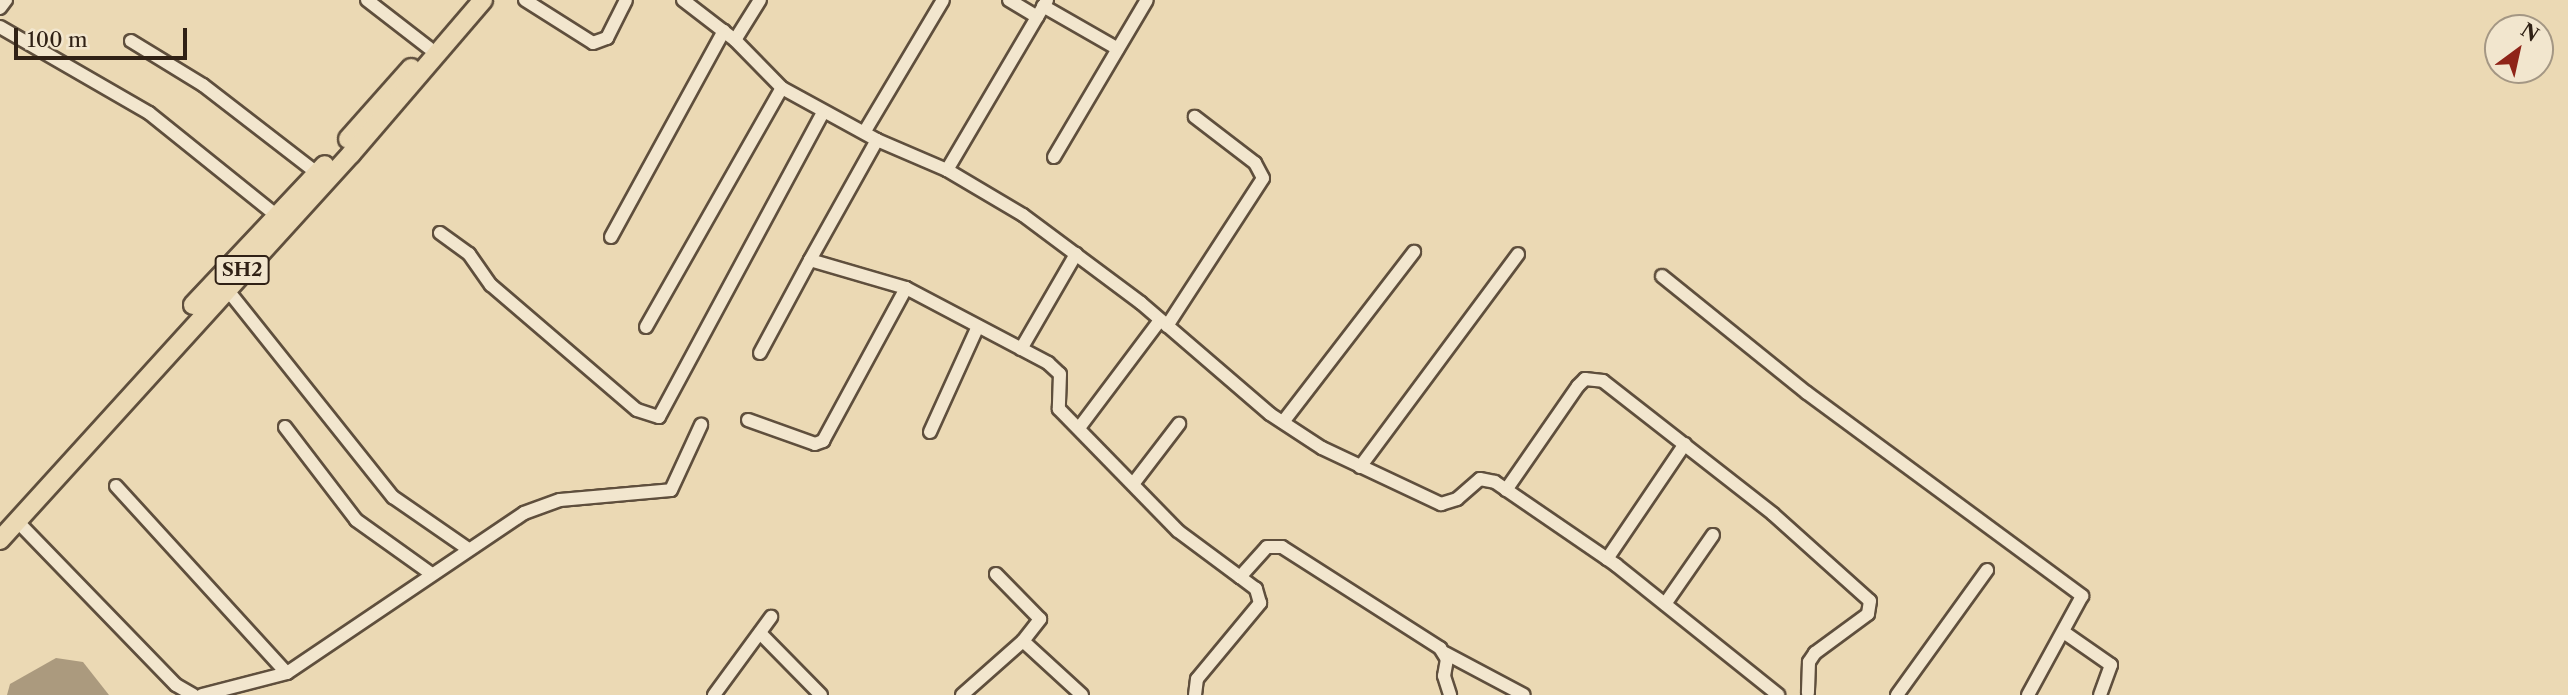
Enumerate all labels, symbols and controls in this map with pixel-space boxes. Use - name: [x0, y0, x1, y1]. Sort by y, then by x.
- scale bar: [18, 14, 191, 58]
- north arrow: [2484, 14, 2554, 84]
- text: N: [2516, 18, 2543, 47]
- text: 100 m: [27, 27, 88, 52]
- road number: SH2: [214, 254, 270, 286]

